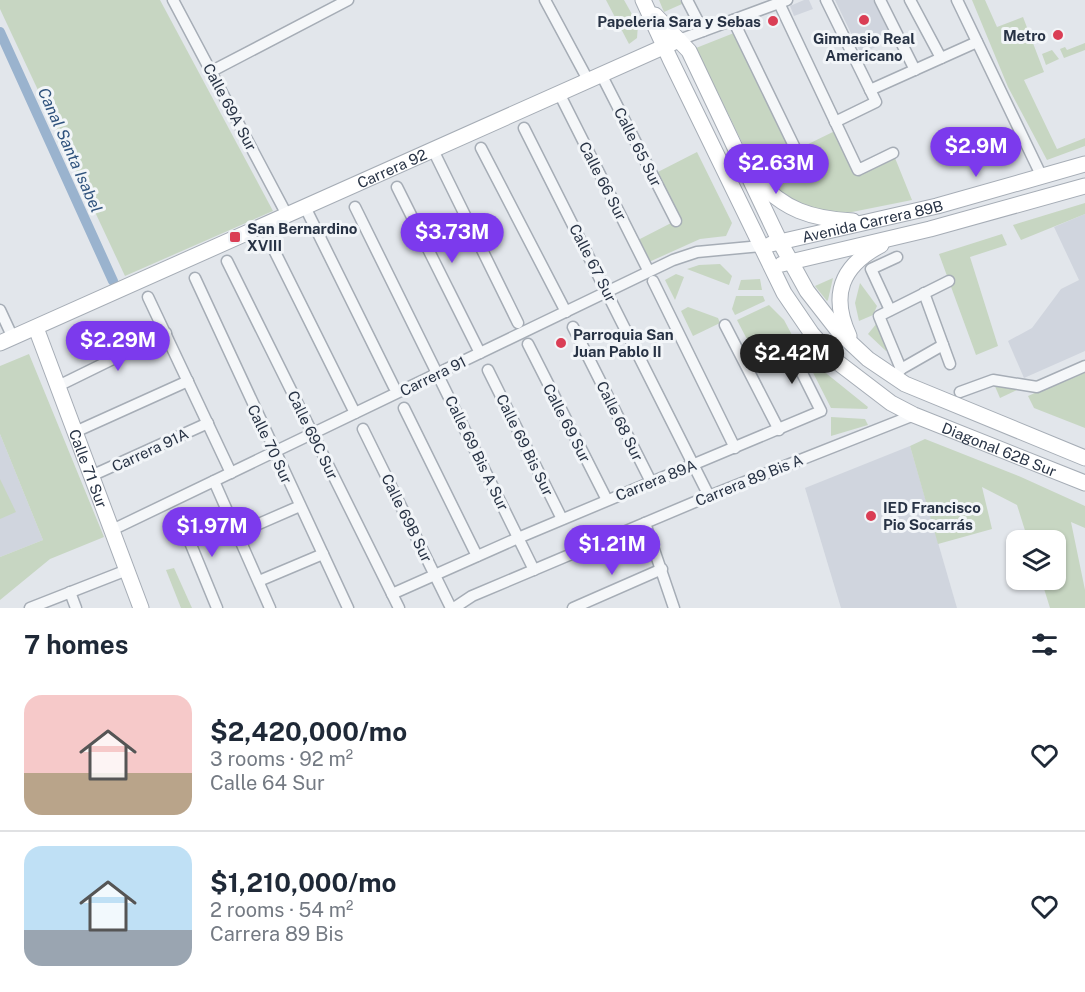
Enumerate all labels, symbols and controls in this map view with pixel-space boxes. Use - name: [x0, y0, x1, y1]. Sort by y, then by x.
- place label: Papeleria Sara y Sebas: [597, 13, 761, 30]
- marker: Gimnasio Real Americano: [857, 13, 871, 27]
- marker: Papeleria Sara y Sebas: [766, 14, 780, 28]
- place label: Metro: [1003, 27, 1046, 44]
- marker: Metro: [1051, 28, 1065, 42]
- place label: Gimnasio Real Americano: [813, 30, 915, 64]
- street label: Calle 69A Sur: [200, 60, 260, 154]
- water label: Canal Santa Isabel: [34, 85, 106, 215]
- street label: Calle 65 Sur: [611, 105, 665, 189]
- pin: $2.9M: [934, 127, 1018, 178]
- text: $2.9M: [944, 134, 1008, 158]
- street label: Calle 66 Sur: [576, 139, 630, 223]
- pin: $2.63M: [727, 144, 825, 195]
- street label: Carrera 92: [354, 145, 429, 191]
- text: $2.63M: [738, 151, 814, 175]
- street label: Avenida Carrera 89B: [800, 196, 945, 245]
- pin: $3.73M: [403, 213, 501, 264]
- place label: San Bernardino XVIII: [247, 220, 358, 254]
- text: $3.73M: [415, 220, 489, 244]
- street label: Calle 67 Sur: [566, 221, 620, 305]
- marker: San Bernardino XVIII: [228, 230, 242, 244]
- pin: $2.29M: [69, 321, 167, 372]
- place label: Parroquia San Juan Pablo II: [573, 326, 674, 360]
- text: $2.29M: [80, 328, 156, 352]
- pin: $2.42M: [743, 334, 841, 385]
- marker: Parroquia San Juan Pablo II: [554, 336, 568, 350]
- text: $2.42M: [754, 341, 830, 365]
- street label: Carrera 91: [397, 353, 469, 399]
- street label: Calle 68 Sur: [593, 378, 647, 464]
- street label: Calle 69 Sur: [540, 381, 594, 465]
- street label: Calle 69C Sur: [284, 388, 342, 482]
- street label: Calle 69 Bis Sur: [493, 391, 557, 499]
- street label: Calle 69 Bis A Sur: [442, 393, 512, 513]
- street label: Calle 70 Sur: [244, 402, 296, 486]
- street label: Diagonal 62B Sur: [940, 419, 1059, 479]
- street label: Carrera 91A: [109, 425, 191, 475]
- street label: Calle 71 Sur: [66, 427, 111, 510]
- street label: Carrera 89 Bis A: [693, 451, 806, 509]
- street label: Carrera 89A: [613, 456, 699, 504]
- street label: Calle 69B Sur: [378, 471, 436, 565]
- place label: IED Francisco Pio Socarrás: [883, 499, 981, 533]
- pin: $1.97M: [163, 507, 261, 558]
- marker: IED Francisco Pio Socarrás: [864, 509, 878, 523]
- text: $1.97M: [176, 514, 248, 538]
- pin: $1.21M: [563, 525, 661, 576]
- map controls: [1006, 530, 1066, 590]
- button: layers: [1006, 530, 1066, 590]
- text: $1.21M: [578, 532, 646, 556]
- icon: filters: [1028, 628, 1061, 661]
- text: 7 homes: [24, 629, 128, 660]
- text: $2,420,000/mo: [210, 716, 407, 747]
- icon: home: [72, 719, 144, 791]
- icon: heart: [1028, 739, 1061, 772]
- text: 3 rooms · 92 m²: [210, 747, 353, 771]
- text: Calle 64 Sur: [210, 771, 325, 795]
- text: $1,210,000/mo: [210, 867, 396, 898]
- icon: home: [72, 870, 144, 942]
- icon: heart: [1028, 890, 1061, 923]
- text: 2 rooms · 54 m²: [210, 898, 353, 922]
- text: Carrera 89 Bis: [210, 922, 344, 946]

